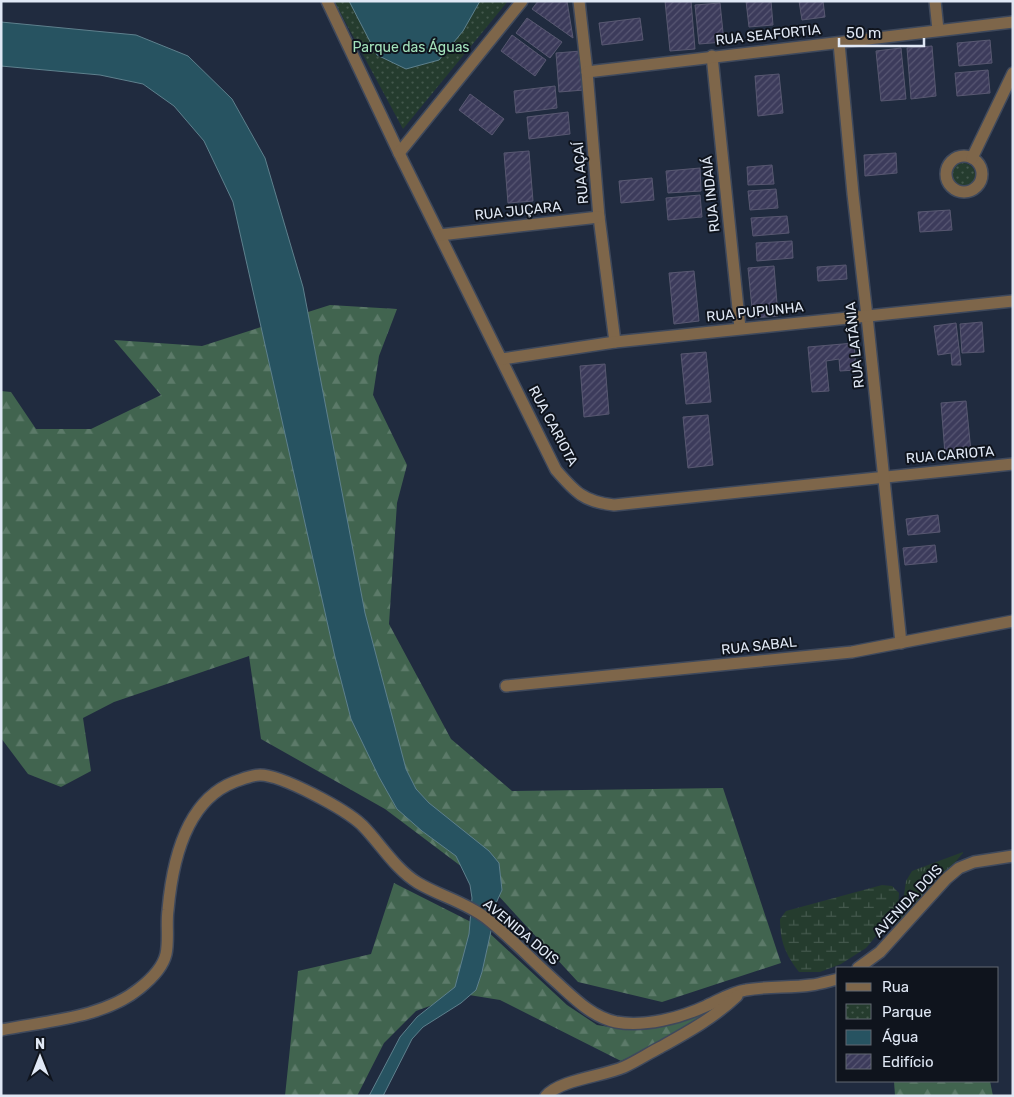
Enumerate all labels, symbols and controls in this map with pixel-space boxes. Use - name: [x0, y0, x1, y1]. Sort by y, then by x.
- scale bar: [839, 15, 924, 47]
- street label: RUA SEAFORTIA: [715, 21, 822, 49]
- text: 50 m: [846, 24, 881, 42]
- park label: Parque das Águas: [353, 38, 470, 56]
- street label: RUA AÇAÍ: [569, 140, 592, 205]
- street label: RUA INDAIÁ: [697, 154, 723, 233]
- street label: RUA JUÇARA: [474, 198, 563, 224]
- street label: RUA PUPUNHA: [705, 298, 805, 326]
- street label: RUA LATÂNIA: [841, 300, 868, 389]
- street label: RUA CARIOTA: [525, 383, 582, 470]
- street label: RUA CARIOTA: [905, 443, 995, 467]
- street label: RUA SABAL: [720, 634, 798, 658]
- street label: AVENIDA DOIS: [870, 861, 946, 941]
- street label: AVENIDA DOIS: [480, 895, 562, 969]
- legend: [836, 967, 999, 1082]
- text: Rua: [882, 978, 909, 996]
- text: Parque: [882, 1003, 932, 1021]
- text: Água: [882, 1028, 918, 1046]
- north arrow: [15, 1032, 65, 1082]
- text: N: [35, 1036, 45, 1053]
- text: Edifício: [882, 1053, 934, 1071]

